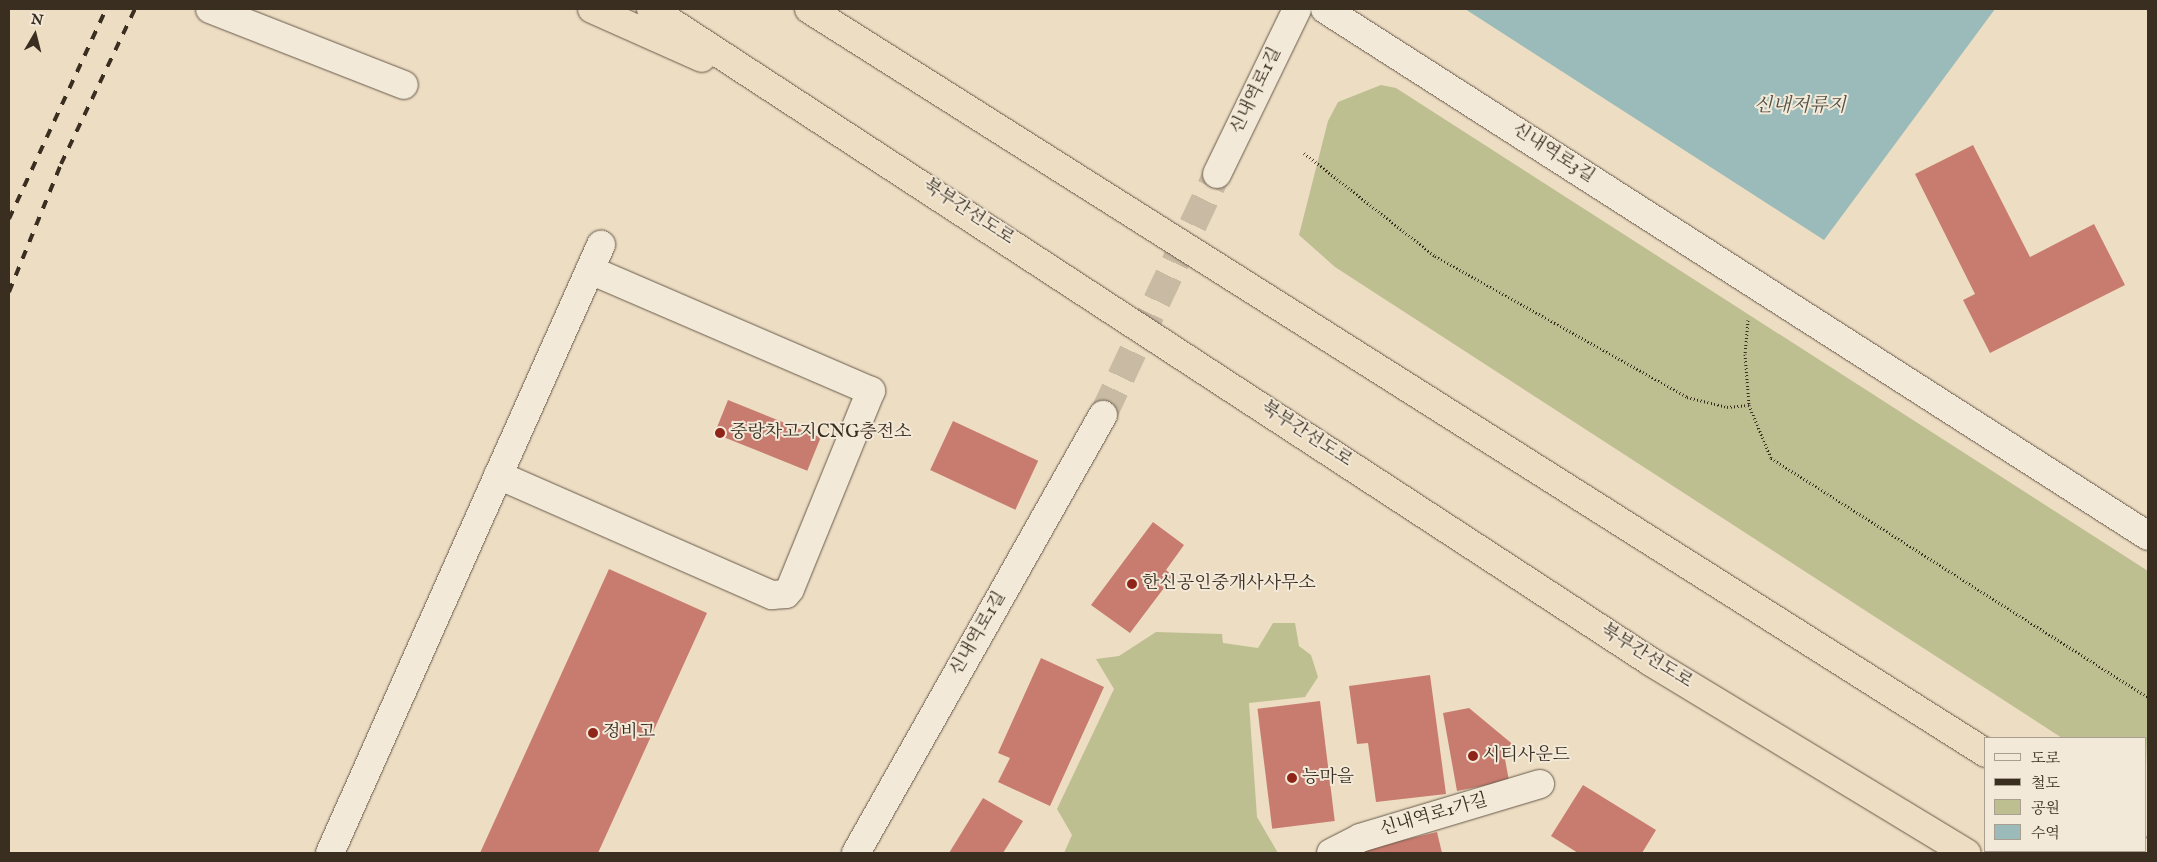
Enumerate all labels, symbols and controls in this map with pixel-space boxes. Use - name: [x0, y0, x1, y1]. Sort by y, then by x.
- north arrow: [10, 10, 60, 60]
- text: N: [30, 10, 44, 30]
- street label: 신내역로1길: [1227, 44, 1287, 138]
- water label: 신내저류지: [1754, 96, 1846, 118]
- street label: 신내역로3길: [1508, 119, 1598, 189]
- street label: 북부간선도로: [918, 176, 1018, 250]
- street label: 북부간선도로: [1256, 398, 1356, 472]
- place label: 중랑차고지CNG충전소: [730, 422, 912, 444]
- marker: 중랑차고지CNG충전소: [714, 427, 726, 439]
- place label: 한신공인중개사사무소: [1142, 573, 1316, 595]
- marker: 한신공인중개사사무소: [1126, 578, 1138, 590]
- street label: 신내역로1길: [946, 588, 1012, 680]
- street label: 북부간선도로: [1596, 620, 1696, 694]
- place label: 정비고: [603, 722, 655, 744]
- marker: 정비고: [587, 727, 599, 739]
- legend: [1984, 737, 2147, 852]
- place label: 시티사운드: [1483, 745, 1570, 767]
- text: 도로: [2031, 749, 2060, 768]
- marker: 시티사운드: [1467, 750, 1479, 762]
- place label: 능마을: [1302, 767, 1354, 789]
- marker: 능마을: [1286, 772, 1298, 784]
- text: 철도: [2031, 774, 2060, 793]
- street label: 신내역로1가길: [1378, 790, 1490, 842]
- text: 공원: [2031, 799, 2060, 818]
- text: 수역: [2031, 824, 2060, 843]

